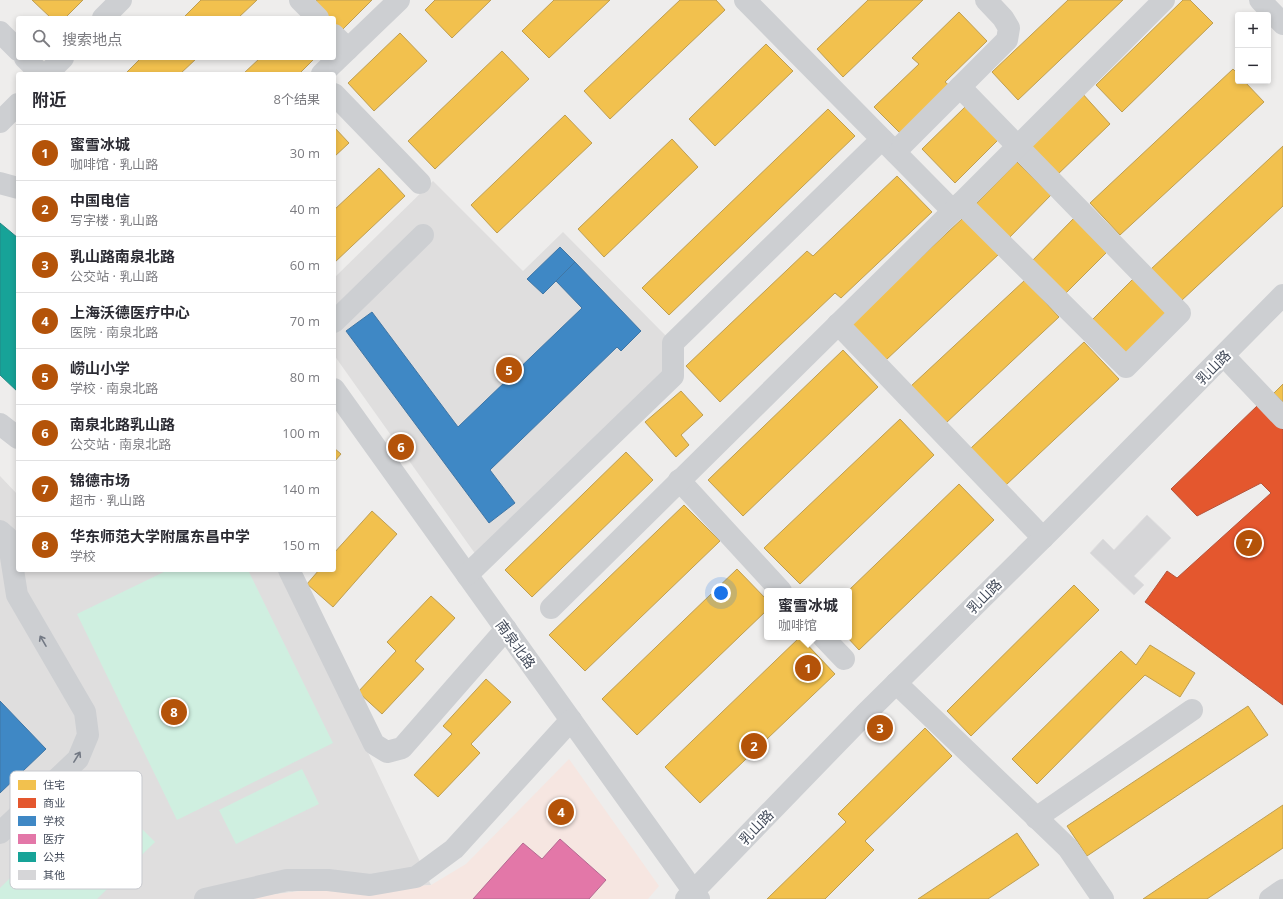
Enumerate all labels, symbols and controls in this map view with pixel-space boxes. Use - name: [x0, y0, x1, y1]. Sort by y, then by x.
- map controls: [1235, 12, 1271, 84]
- button: +: [1235, 12, 1271, 48]
- search box: [16, 16, 336, 60]
- icon: search: [30, 27, 52, 49]
- text: 搜索地点: [62, 29, 122, 49]
- button: −: [1235, 48, 1271, 84]
- text: 附近: [32, 88, 66, 111]
- text: 8个结果: [274, 90, 320, 108]
- text: 蜜雪冰城: [70, 134, 130, 154]
- text: 1: [41, 144, 49, 162]
- text: 30 m: [290, 144, 320, 162]
- text: 咖啡馆 · 乳山路: [70, 155, 158, 173]
- text: 中国电信: [70, 190, 130, 210]
- text: 2: [41, 200, 49, 218]
- text: 40 m: [290, 200, 320, 218]
- text: 写字楼 · 乳山路: [70, 211, 158, 229]
- text: 乳山路南泉北路: [70, 246, 175, 266]
- text: 3: [41, 256, 49, 274]
- text: 60 m: [290, 256, 320, 274]
- text: 公交站 · 乳山路: [70, 267, 158, 285]
- text: 上海沃德医疗中心: [70, 302, 190, 322]
- text: 4: [41, 312, 49, 330]
- text: 70 m: [290, 312, 320, 330]
- text: 医院 · 南泉北路: [70, 323, 158, 341]
- street label: 乳山路: [1191, 345, 1235, 389]
- pin: 5: [496, 355, 522, 385]
- text: 崂山小学: [70, 358, 130, 378]
- text: 5: [41, 368, 49, 386]
- text: 80 m: [290, 368, 320, 386]
- text: 学校 · 南泉北路: [70, 379, 158, 397]
- text: 南泉北路乳山路: [70, 414, 175, 434]
- text: 6: [41, 424, 49, 442]
- text: 100 m: [282, 424, 320, 442]
- pin: 6: [388, 432, 414, 462]
- text: 公交站 · 南泉北路: [70, 435, 171, 453]
- text: 锦德市场: [70, 470, 130, 490]
- text: 7: [41, 480, 49, 498]
- text: 140 m: [282, 480, 320, 498]
- text: 超市 · 乳山路: [70, 491, 145, 509]
- text: 华东师范大学附属东昌中学: [70, 526, 250, 546]
- pin: 7: [1236, 528, 1262, 558]
- text: 8: [41, 536, 49, 554]
- text: 150 m: [282, 536, 320, 554]
- text: 学校: [70, 547, 96, 565]
- street label: 乳山路: [962, 574, 1006, 618]
- your location: [711, 583, 731, 603]
- popup: [764, 588, 852, 640]
- text: 蜜雪冰城: [778, 595, 838, 615]
- street label: 南泉北路: [492, 616, 540, 672]
- text: 咖啡馆: [778, 616, 817, 634]
- one-way arrow: [39, 635, 47, 647]
- pin: 1: [795, 653, 821, 683]
- pin: 8: [161, 697, 187, 727]
- pin: 3: [867, 713, 893, 743]
- pin: 2: [741, 731, 767, 761]
- one-way arrow: [74, 751, 82, 763]
- legend: [10, 771, 142, 889]
- text: 住宅: [43, 777, 65, 792]
- text: 商业: [43, 795, 65, 810]
- pin: 4: [548, 797, 574, 827]
- street label: 乳山路: [735, 805, 777, 849]
- text: 学校: [43, 813, 65, 828]
- text: 医疗: [43, 831, 65, 846]
- text: 公共: [43, 849, 65, 864]
- text: 其他: [43, 867, 65, 882]

